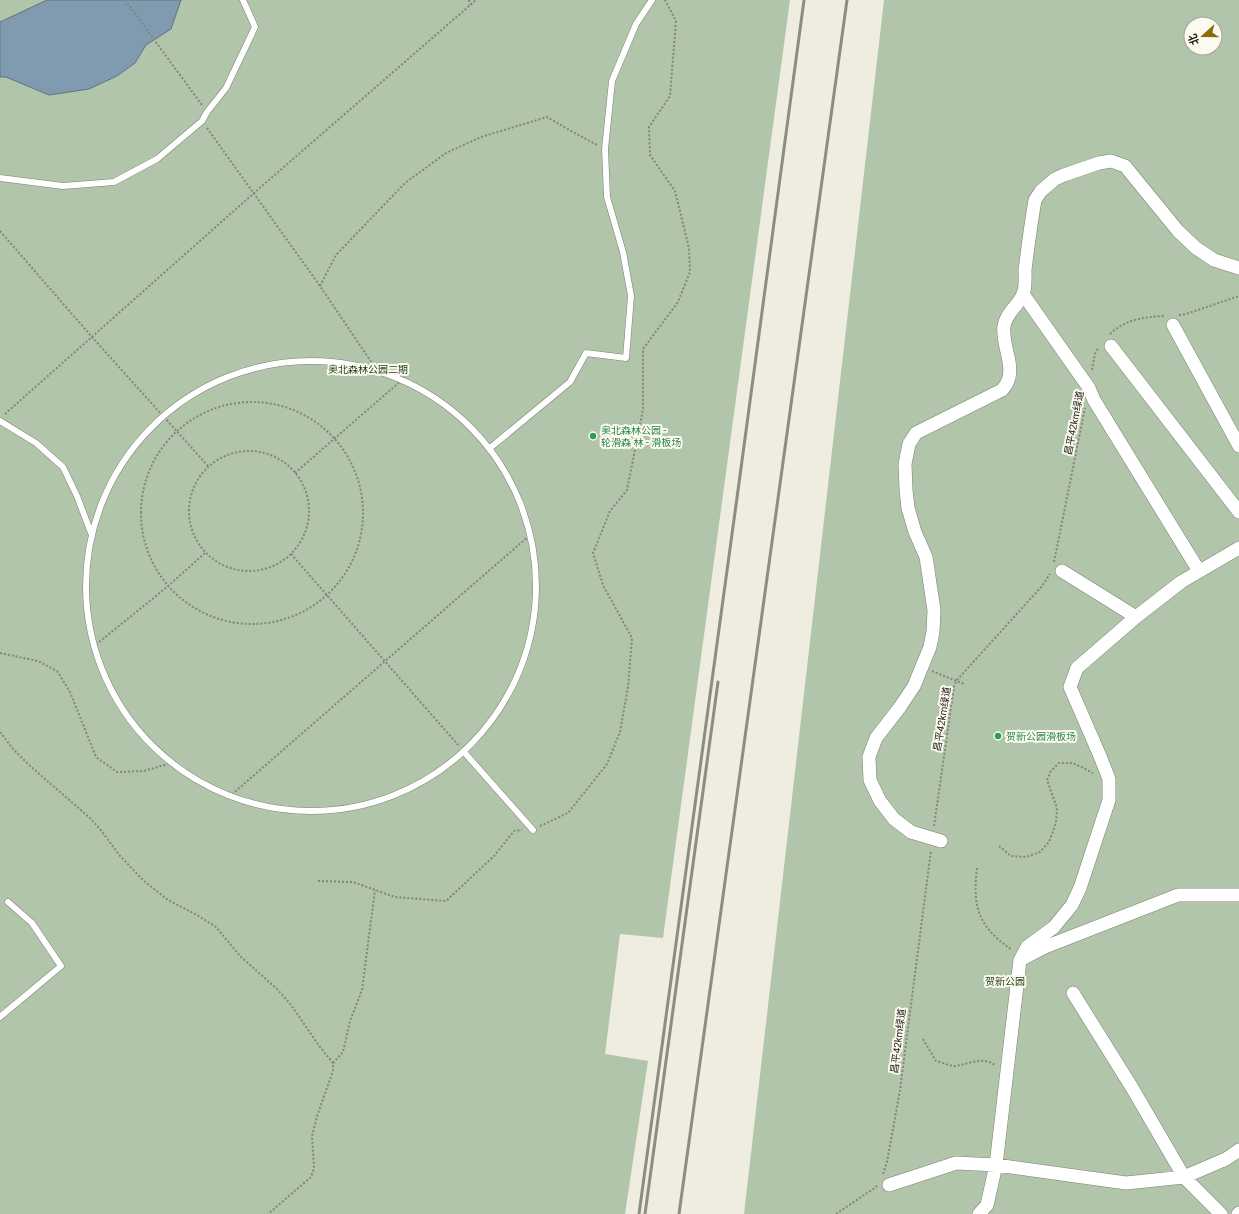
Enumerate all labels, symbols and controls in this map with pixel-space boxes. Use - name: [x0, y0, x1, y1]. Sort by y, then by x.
- north arrow: [1183, 16, 1223, 56]
- text: 北: [1186, 32, 1202, 47]
- park label: 奥北森林公园二期: [328, 364, 408, 375]
- street label: 昌平42km绿道: [1062, 390, 1086, 456]
- place label: 奥北森林公园 - 轮滑森 林 - 滑板场: [601, 425, 681, 448]
- marker: 奥北森林公园 - 轮滑森 林 - 滑板场: [588, 431, 598, 441]
- street label: 昌平42km绿道: [931, 686, 953, 752]
- marker: 贺新公园滑板场: [993, 731, 1003, 741]
- place label: 贺新公园滑板场: [1006, 731, 1076, 742]
- park label: 贺新公园: [985, 976, 1025, 987]
- street label: 昌平42km绿道: [889, 1008, 907, 1074]

